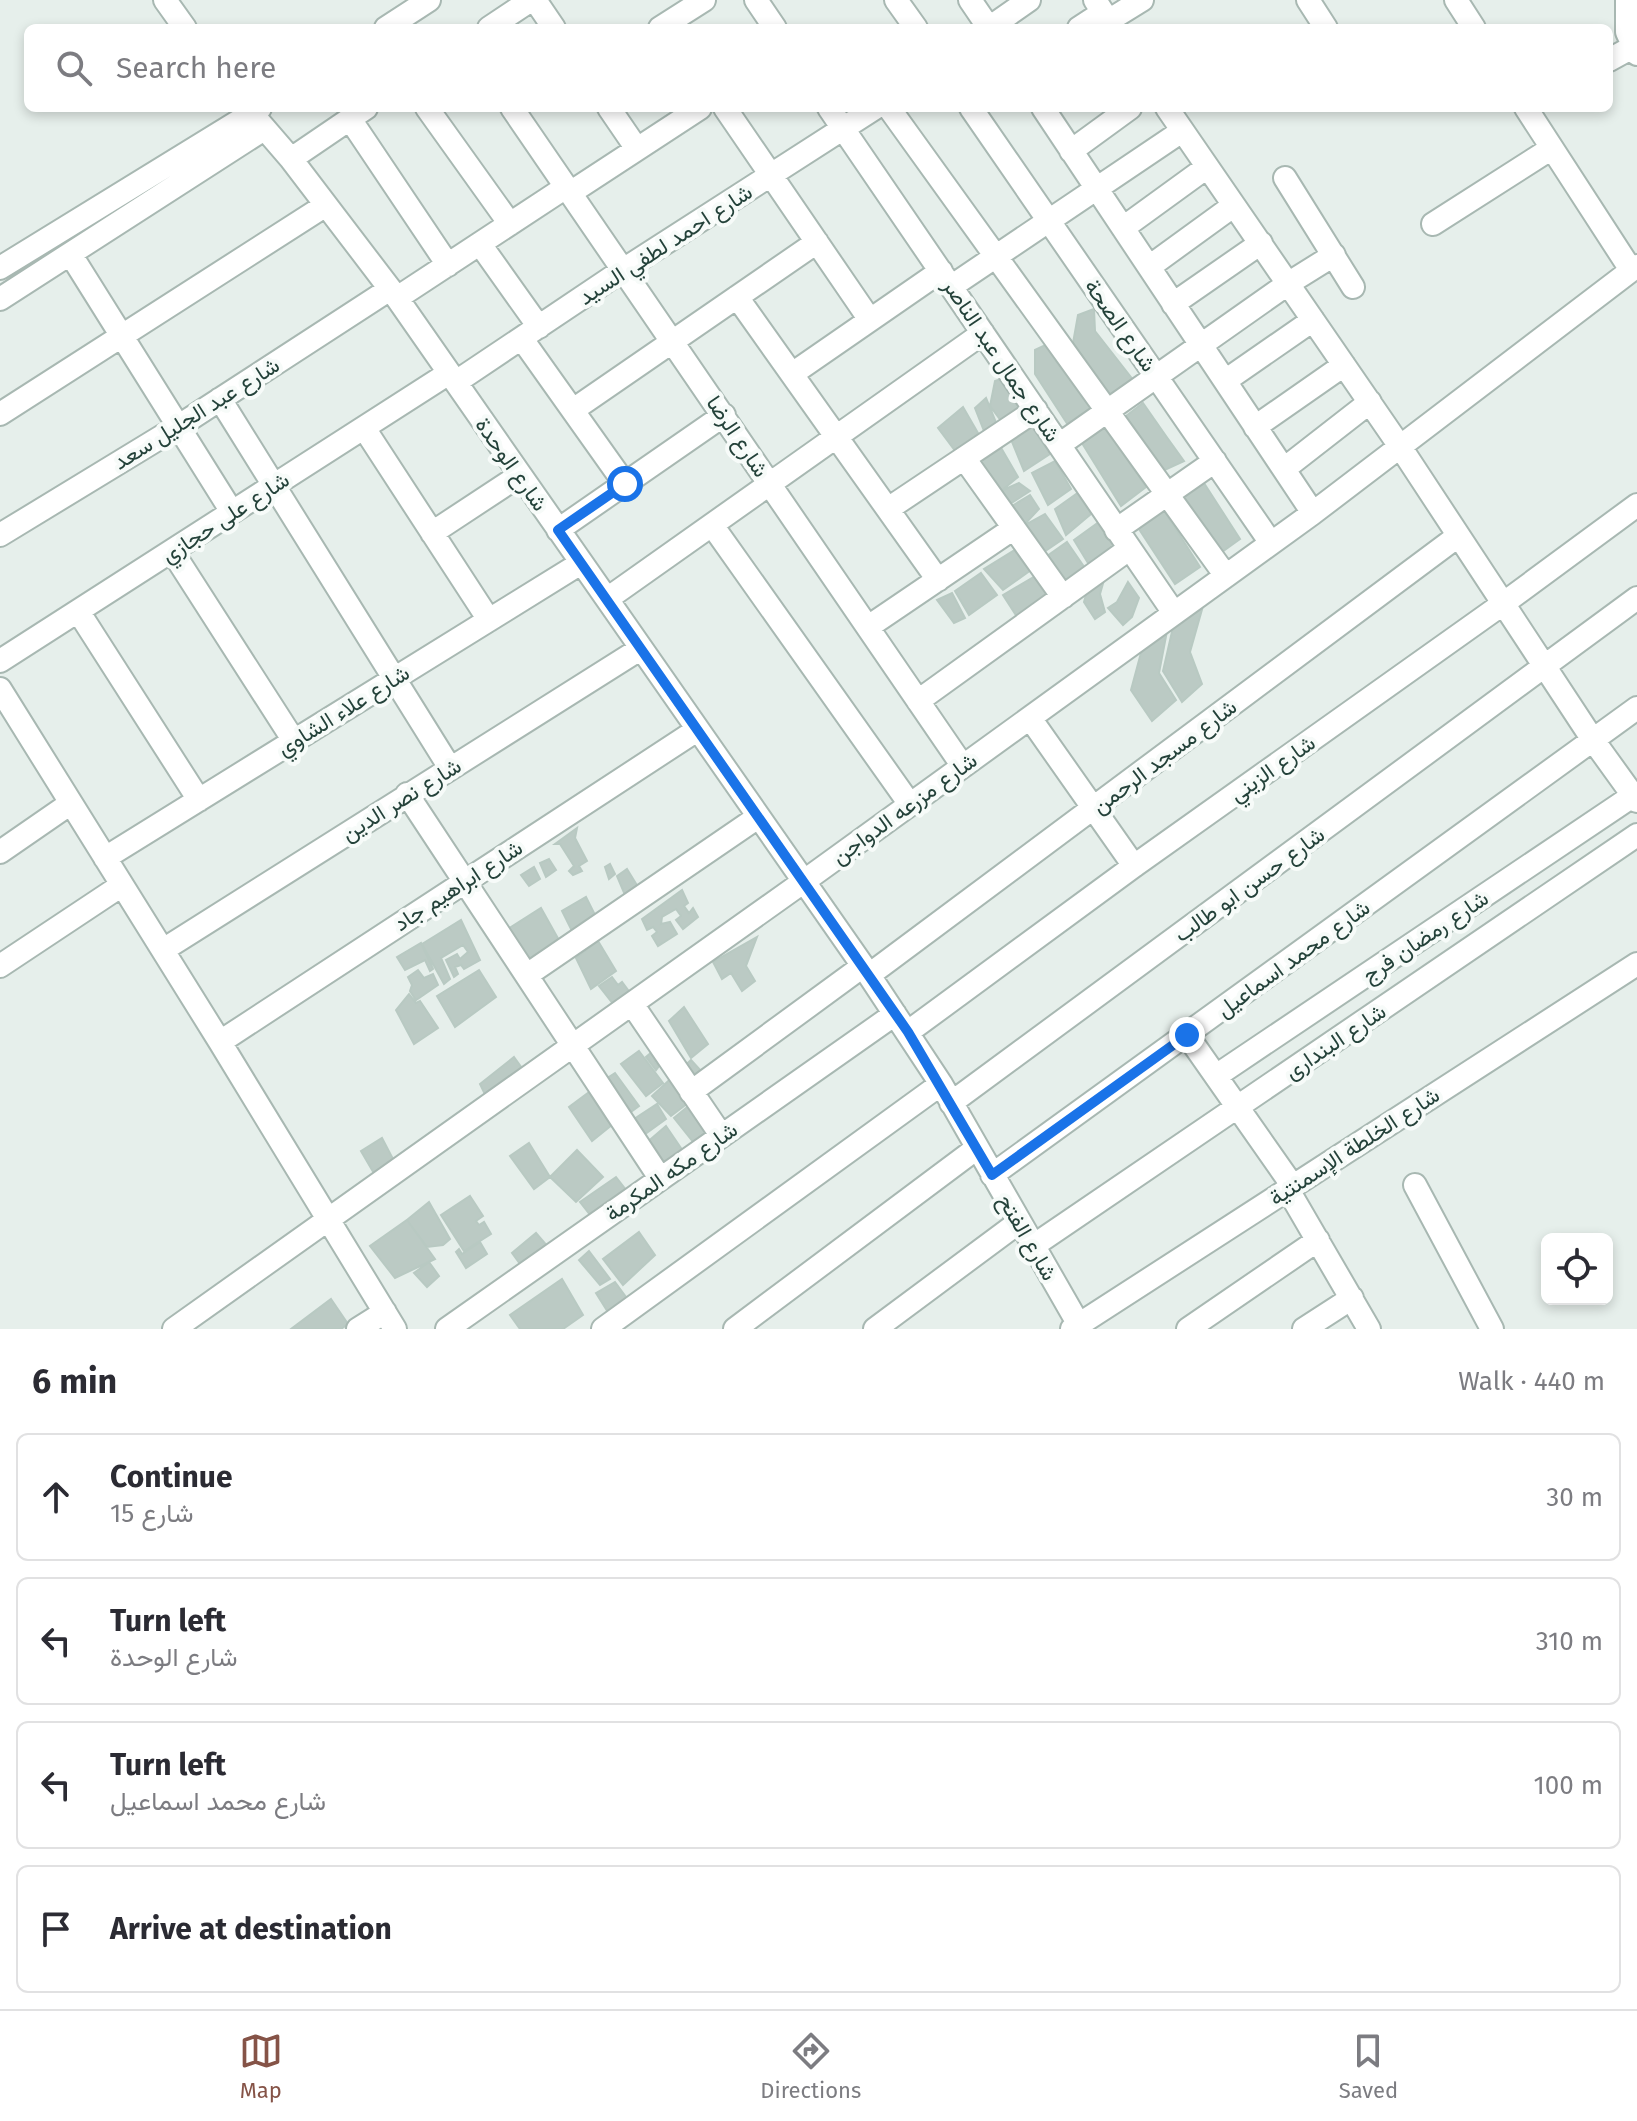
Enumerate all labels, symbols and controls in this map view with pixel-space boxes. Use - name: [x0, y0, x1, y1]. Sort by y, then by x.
- search box: [24, 24, 1613, 112]
- icon: search: [52, 46, 96, 90]
- text: Search here: [116, 50, 276, 86]
- street label: شارع احمد لطفي السيد: [573, 178, 760, 315]
- street label: شارع جمال عبد الناصر: [936, 273, 1066, 448]
- street label: شارع الصحة: [1078, 274, 1162, 377]
- street label: شارع عبد الجليل سعد: [108, 351, 285, 476]
- street label: شارع الرضا: [700, 390, 775, 483]
- street label: شارع الوحدة: [469, 412, 554, 517]
- street label: شارع على حجازي: [156, 466, 297, 573]
- route start: [607, 466, 643, 502]
- street label: شارع علاء الشاوي: [272, 659, 417, 766]
- street label: شارع مسجد الرحمن: [1087, 693, 1243, 820]
- street label: شارع الزيني: [1224, 729, 1323, 812]
- street label: شارع مزرعه الدواجن: [826, 747, 983, 871]
- street label: شارع نصر الدين: [336, 752, 467, 848]
- street label: شارع حسن ابو طالب: [1169, 821, 1330, 949]
- street label: شارع ابراهيم جاد: [389, 834, 528, 938]
- street label: شارع رمضان فرج: [1357, 884, 1494, 989]
- street label: شارع محمد اسماعيل: [1211, 894, 1376, 1024]
- street label: شارع البندارى: [1279, 998, 1392, 1086]
- route end: [1169, 1017, 1205, 1053]
- street label: شارع الخلطة الإسمنتية: [1264, 1081, 1445, 1212]
- street label: شارع مكه المكرمة: [600, 1116, 743, 1228]
- street label: شارع الفتح: [991, 1189, 1063, 1286]
- map controls: [1541, 1233, 1613, 1305]
- button: locate: [1541, 1233, 1613, 1305]
- text: 6 min: [32, 1361, 117, 1402]
- text: Walk · 440 m: [1458, 1366, 1605, 1397]
- text: Continue: [110, 1459, 233, 1495]
- icon: ahead: [34, 1475, 78, 1519]
- text: 30 m: [1546, 1482, 1603, 1513]
- text: شارع 15: [110, 1498, 193, 1529]
- text: Turn left: [110, 1603, 226, 1639]
- icon: left: [34, 1619, 78, 1663]
- text: 310 m: [1536, 1626, 1603, 1657]
- text: شارع الوحدة: [110, 1642, 238, 1673]
- text: Turn left: [110, 1747, 226, 1783]
- icon: left: [34, 1763, 78, 1807]
- text: 100 m: [1534, 1770, 1603, 1801]
- text: شارع محمد اسماعيل: [110, 1786, 326, 1817]
- icon: arrive: [34, 1907, 78, 1951]
- text: Arrive at destination: [110, 1911, 392, 1947]
- tab: Map: [239, 2029, 283, 2104]
- tab: Directions: [760, 2029, 861, 2104]
- tab: Saved: [1339, 2029, 1398, 2104]

